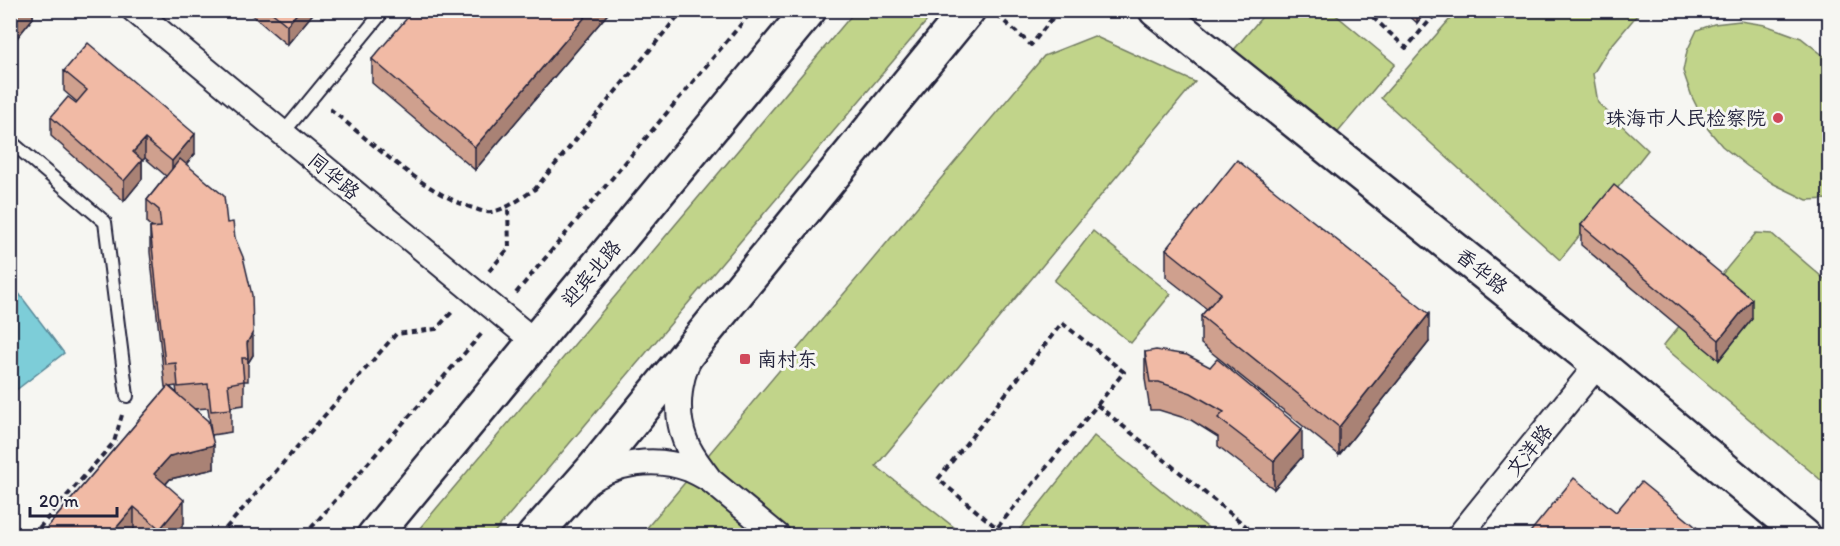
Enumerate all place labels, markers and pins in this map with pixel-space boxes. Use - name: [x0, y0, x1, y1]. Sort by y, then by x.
- place label: 珠海市人民检察院: [1606, 106, 1766, 130]
- marker: 珠海市人民检察院: [1771, 111, 1785, 125]
- place label: 南村东: [757, 347, 817, 371]
- marker: 南村东: [738, 352, 752, 366]

